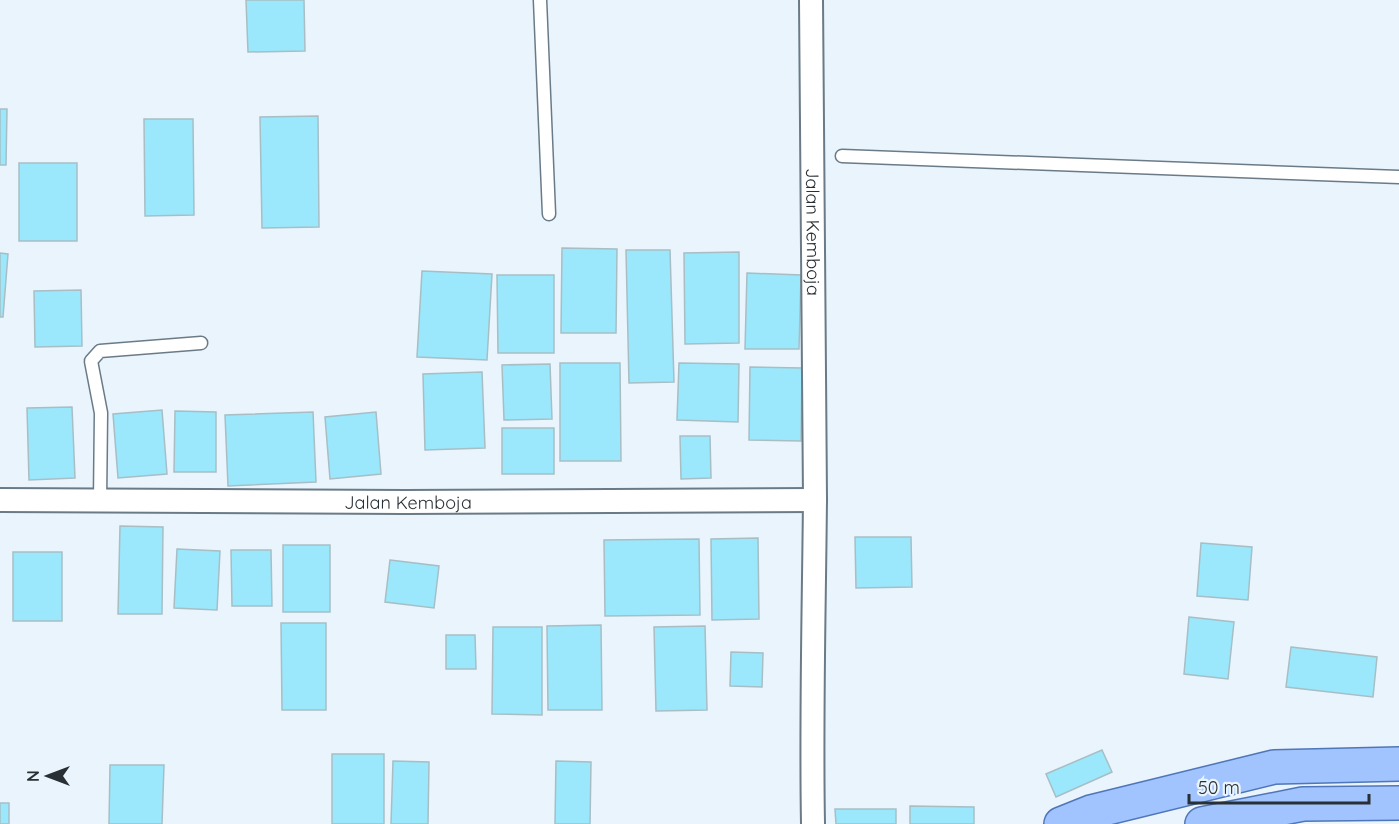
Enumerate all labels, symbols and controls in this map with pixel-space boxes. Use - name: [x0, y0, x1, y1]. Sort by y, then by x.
- street label: Jalan Kemboja: [801, 168, 826, 296]
- street label: Jalan Kemboja: [344, 490, 472, 514]
- north arrow: [18, 746, 78, 806]
- scale bar: [1189, 767, 1369, 805]
- text: N: [23, 770, 43, 782]
- text: 50 m: [1198, 776, 1240, 799]

